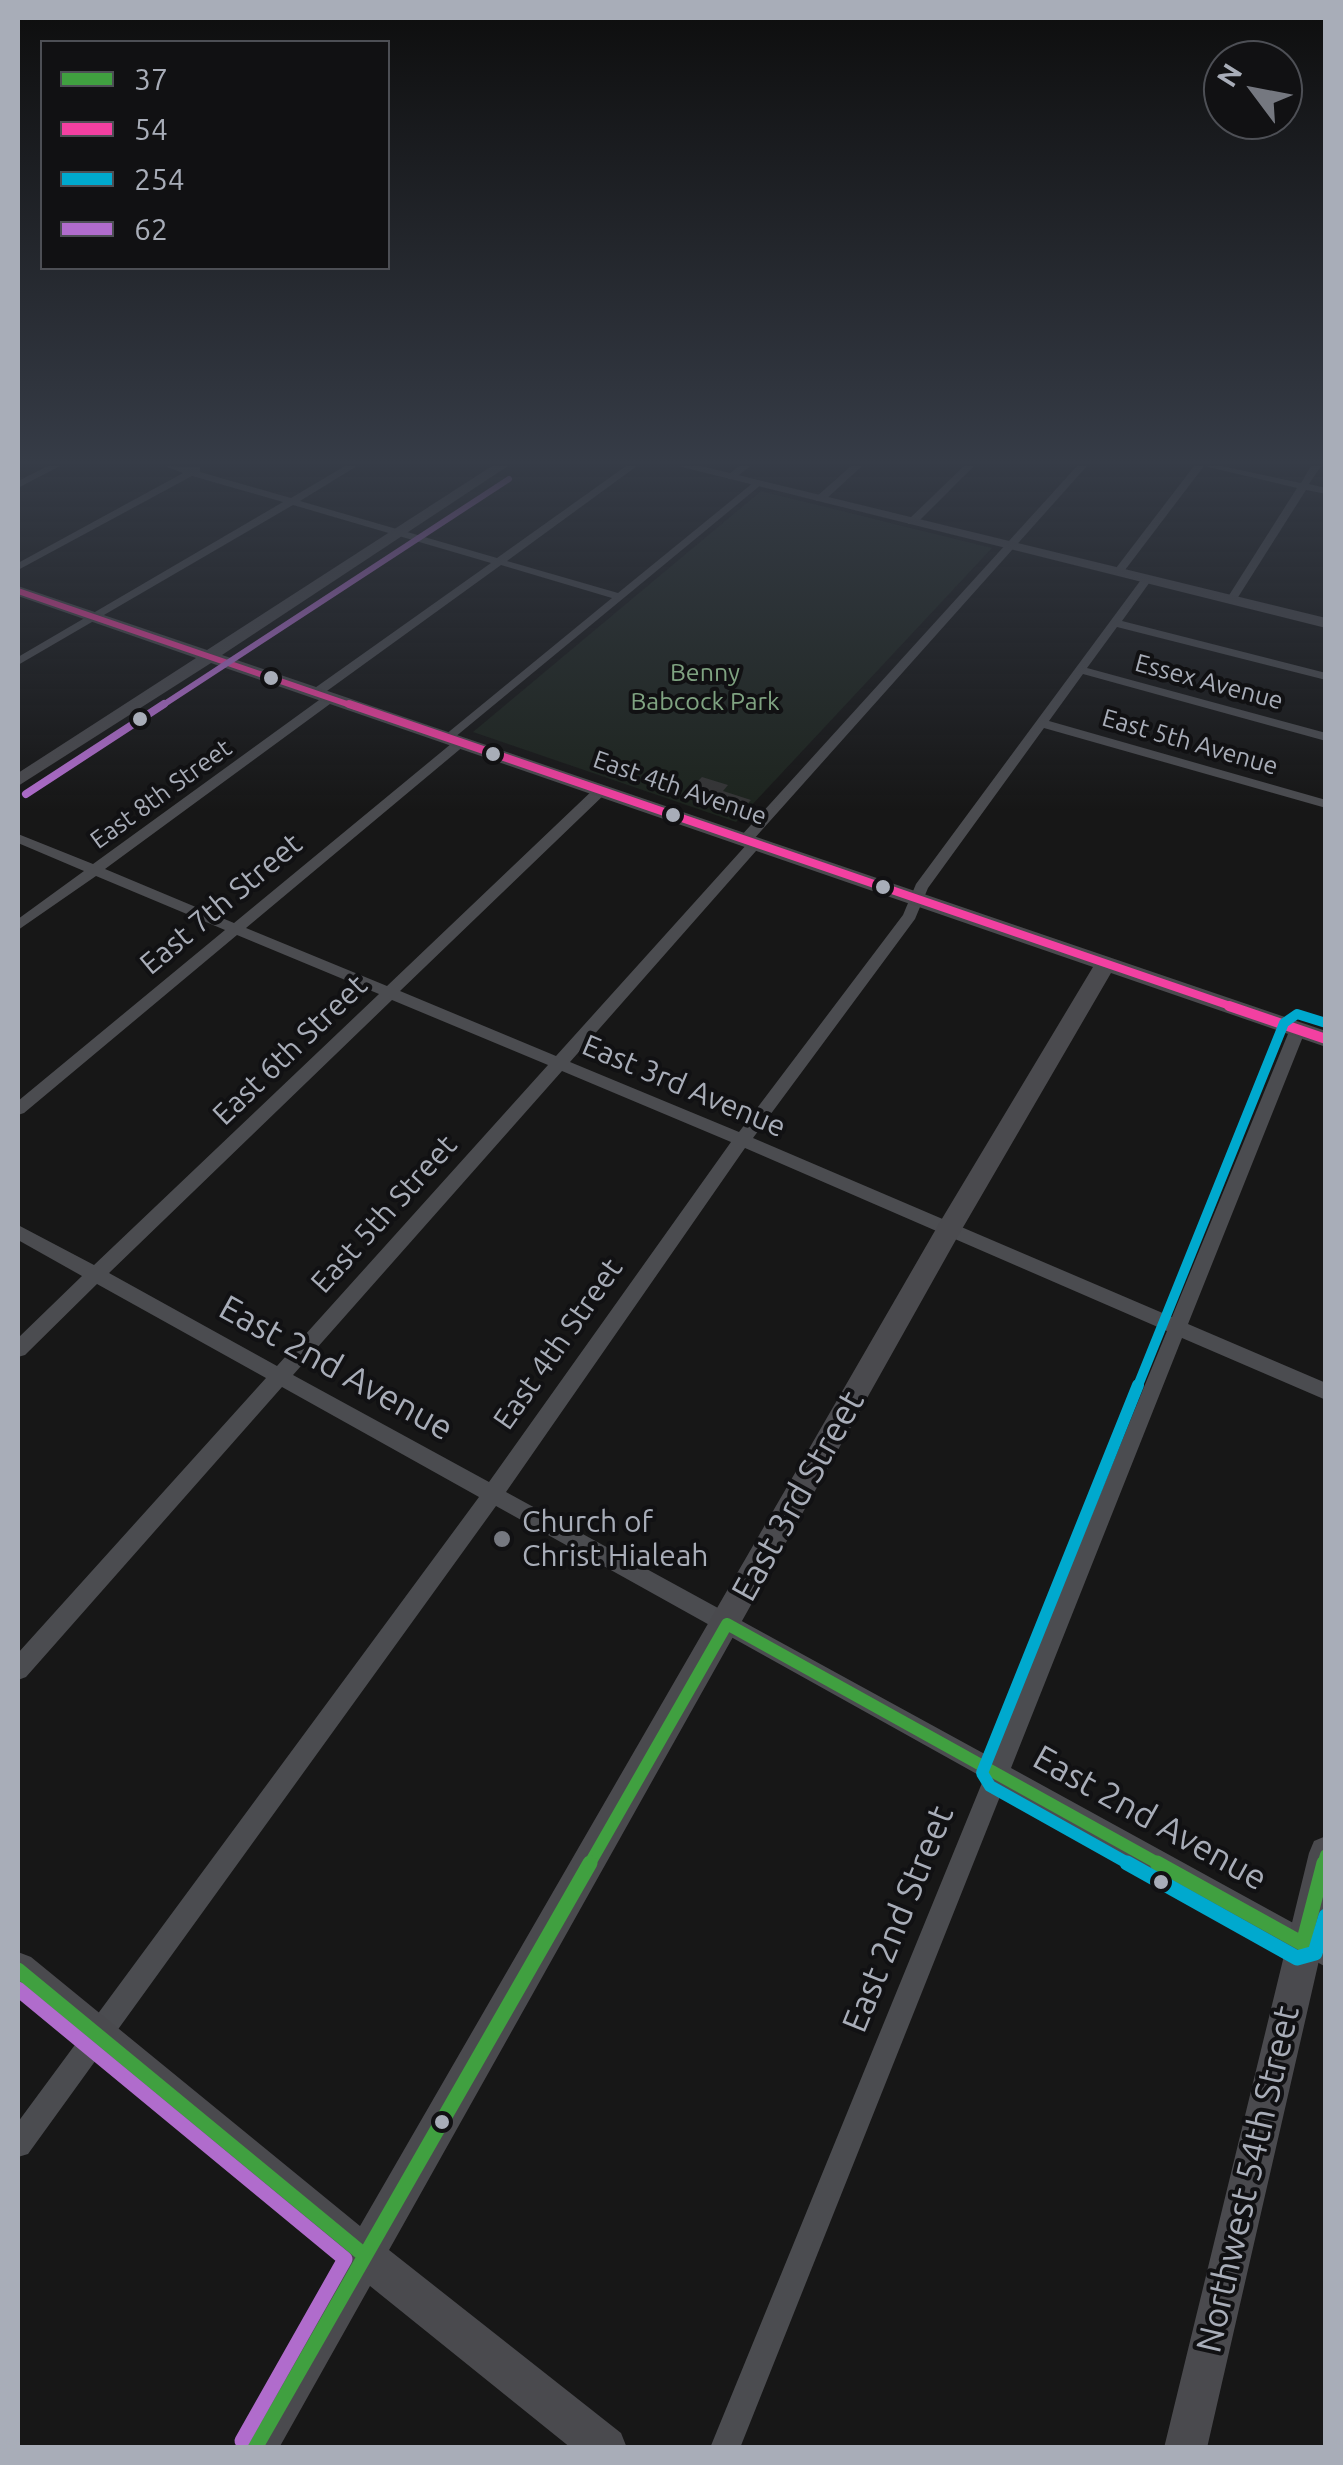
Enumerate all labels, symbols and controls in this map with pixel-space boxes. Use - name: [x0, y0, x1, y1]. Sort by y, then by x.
- legend: [40, 40, 390, 270]
- north arrow: [1203, 40, 1303, 140]
- text: N: [1210, 58, 1248, 92]
- text: 37: [134, 62, 168, 96]
- text: 54: [134, 112, 168, 146]
- text: 254: [134, 162, 185, 196]
- text: 62: [134, 212, 168, 246]
- street label: Essex Avenue: [1132, 648, 1286, 716]
- park label: Benny Babcock Park: [630, 658, 780, 717]
- unlabelled marker: [261, 668, 281, 688]
- street label: East 5th Avenue: [1099, 703, 1281, 781]
- unlabelled marker: [130, 709, 150, 729]
- street label: East 8th Street: [85, 733, 237, 855]
- unlabelled marker: [483, 744, 503, 764]
- street label: East 4th Avenue: [589, 744, 771, 832]
- unlabelled marker: [663, 805, 683, 825]
- street label: East 7th Street: [133, 826, 309, 982]
- unlabelled marker: [873, 877, 893, 897]
- street label: East 6th Street: [205, 967, 375, 1133]
- street label: East 3rd Avenue: [577, 1027, 791, 1145]
- street label: East 5th Street: [304, 1128, 464, 1300]
- street label: East 4th Street: [486, 1252, 630, 1436]
- street label: East 2nd Avenue: [212, 1286, 460, 1450]
- street label: East 3rd Street: [723, 1384, 873, 1608]
- place label: Church of Christ Hialeah: [522, 1504, 708, 1574]
- marker: Church of Christ Hialeah: [491, 1528, 513, 1550]
- street label: East 2nd Avenue: [1026, 1736, 1274, 1900]
- street label: East 2nd Street: [833, 1800, 963, 2038]
- unlabelled marker: [1151, 1872, 1171, 1892]
- street label: Northwest 54th Street: [1188, 2001, 1308, 2357]
- unlabelled marker: [432, 2112, 452, 2132]

